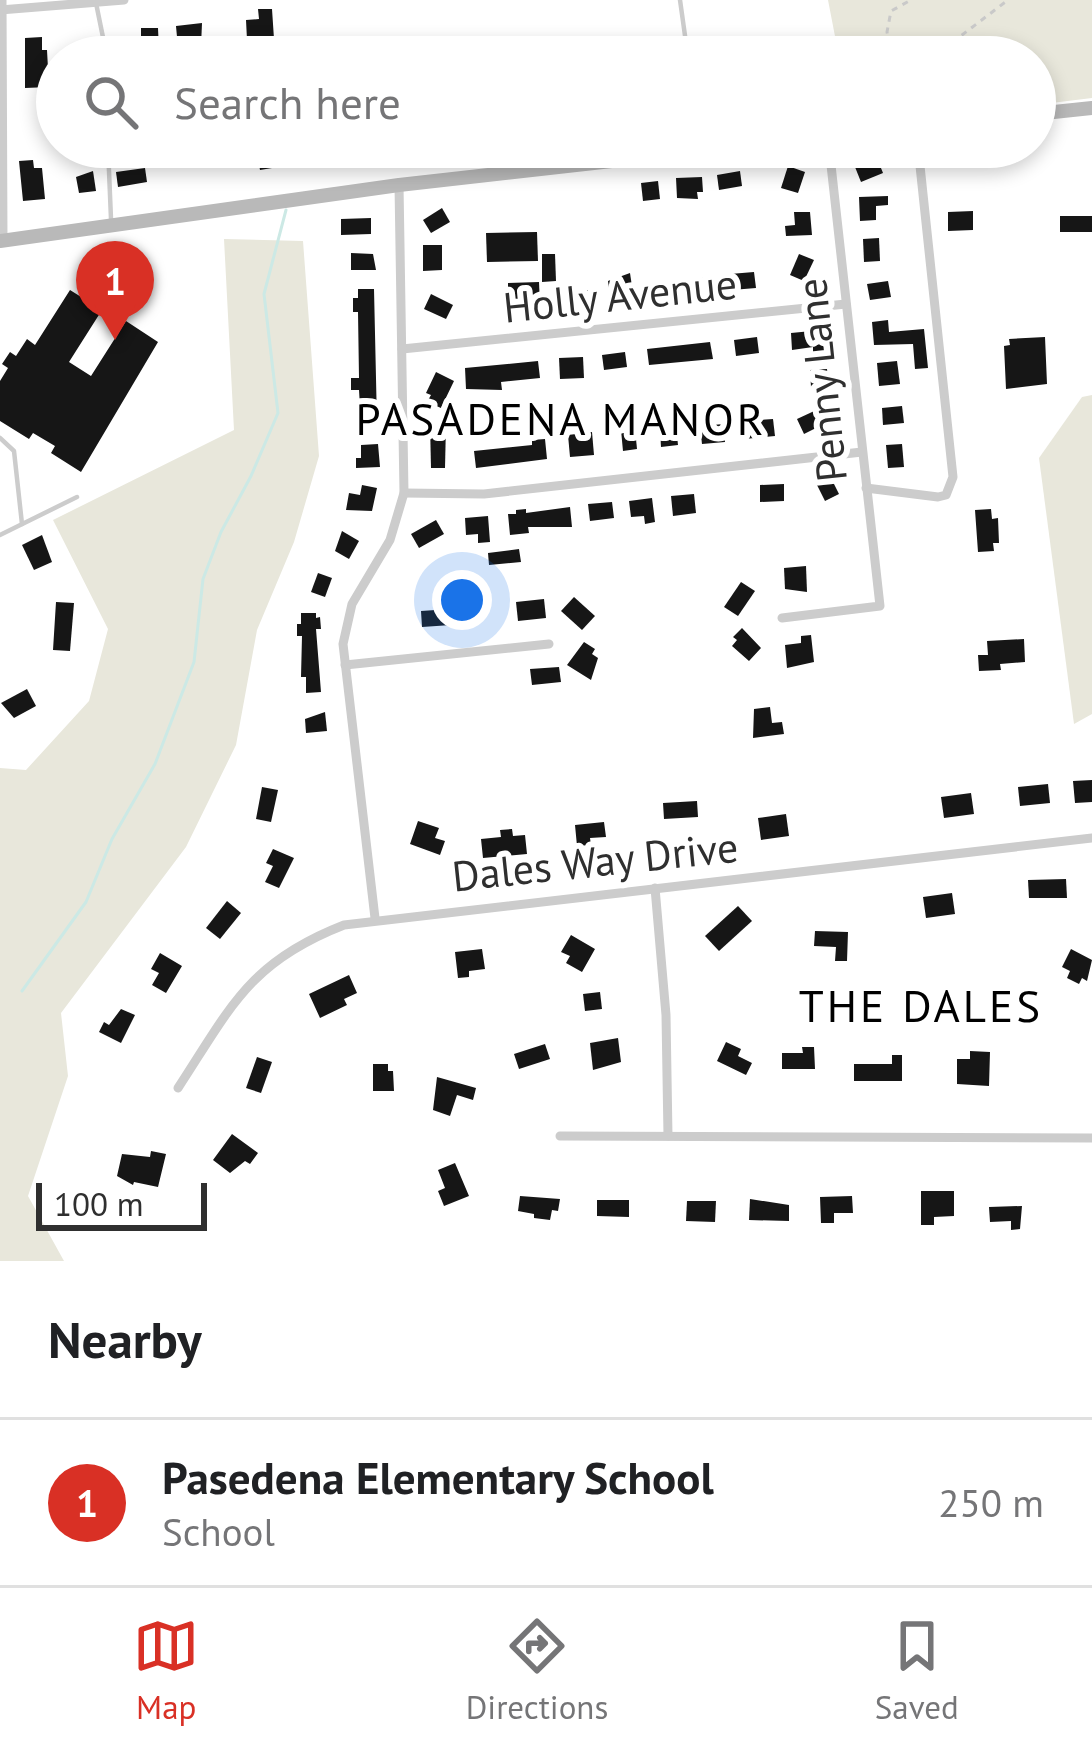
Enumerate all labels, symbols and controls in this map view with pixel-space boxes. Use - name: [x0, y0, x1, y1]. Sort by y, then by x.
- search box: [36, 36, 1056, 168]
- icon: search: [78, 69, 144, 135]
- text: Search here: [174, 73, 401, 131]
- pin: 1: [76, 241, 154, 340]
- street label: Holly Avenue: [501, 255, 739, 335]
- street label: Penny Lane: [783, 275, 859, 485]
- district label: PASADENA MANOR: [356, 389, 766, 447]
- your location: [432, 570, 492, 630]
- street label: Dales Way Drive: [449, 819, 741, 903]
- district label: THE DALES: [799, 976, 1043, 1034]
- scale bar: [36, 1177, 207, 1230]
- text: 100 m: [54, 1182, 144, 1225]
- text: Nearby: [48, 1306, 202, 1372]
- text: Pasedena Elementary School: [162, 1448, 714, 1506]
- text: 1: [76, 1477, 98, 1528]
- text: 250 m: [938, 1477, 1044, 1528]
- text: School: [162, 1506, 275, 1557]
- tab: Map: [133, 1613, 199, 1728]
- tab: Directions: [466, 1613, 608, 1728]
- tab: Saved: [875, 1613, 959, 1728]

